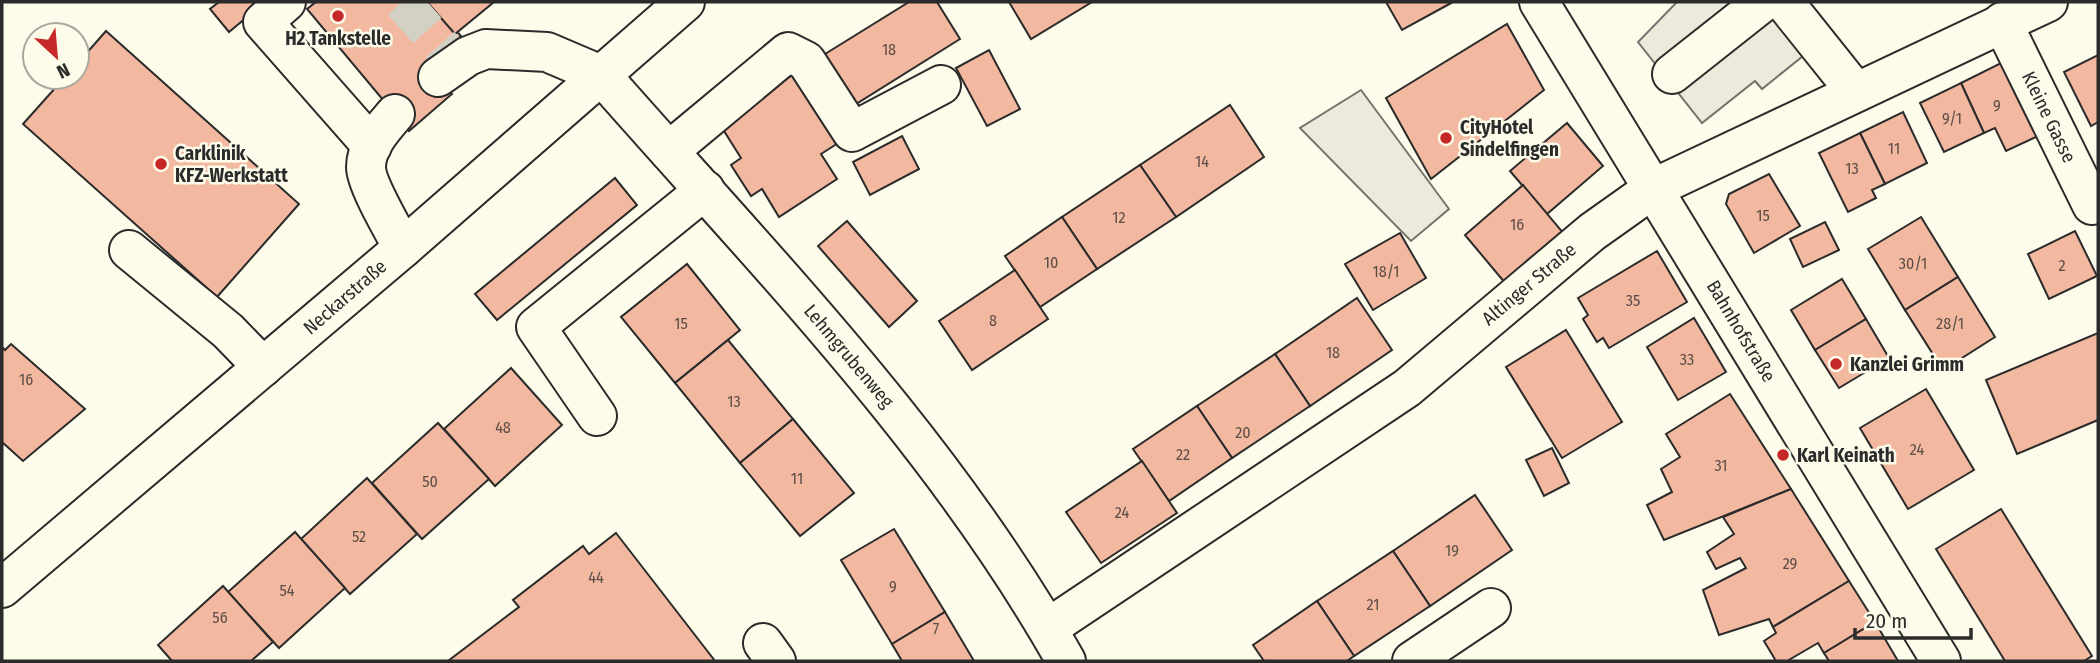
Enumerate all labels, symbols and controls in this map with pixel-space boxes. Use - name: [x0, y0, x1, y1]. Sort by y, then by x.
- marker: H2 Tankstelle: [330, 8, 346, 24]
- north arrow: [21, 21, 91, 91]
- place label: H2 Tankstelle: [285, 27, 391, 50]
- house number: 18: [882, 40, 896, 59]
- text: N: [53, 58, 73, 84]
- street label: Kleine Gasse: [2017, 68, 2081, 166]
- house number: 9: [1993, 96, 2001, 115]
- house number: 9/1: [1942, 109, 1962, 128]
- place label: CityHotel Sindelfingen: [1460, 116, 1559, 161]
- marker: CityHotel Sindelfingen: [1438, 130, 1454, 146]
- house number: 11: [1888, 139, 1900, 158]
- place label: Carklinik KFZ-Werkstatt: [175, 142, 288, 187]
- house number: 14: [1195, 152, 1209, 171]
- marker: Carklinik KFZ-Werkstatt: [153, 156, 169, 172]
- house number: 13: [1845, 159, 1859, 178]
- house number: 15: [1756, 206, 1770, 225]
- house number: 12: [1112, 208, 1126, 227]
- house number: 16: [1510, 215, 1524, 234]
- street label: Altinger Straße: [1477, 238, 1581, 330]
- house number: 10: [1044, 253, 1058, 272]
- house number: 30/1: [1899, 254, 1927, 273]
- street label: Neckarstraße: [299, 255, 391, 339]
- house number: 2: [2058, 256, 2066, 275]
- house number: 18/1: [1372, 262, 1400, 281]
- street label: Bahnhofstraße: [1702, 276, 1780, 386]
- house number: 35: [1626, 291, 1640, 310]
- street label: Lehmgrubenweg: [799, 300, 899, 412]
- house number: 8: [989, 311, 997, 330]
- house number: 15: [674, 314, 688, 333]
- house number: 28/1: [1936, 314, 1964, 333]
- house number: 18: [1326, 343, 1340, 362]
- house number: 33: [1680, 350, 1694, 369]
- place label: Kanzlei Grimm: [1850, 353, 1964, 376]
- marker: Kanzlei Grimm: [1828, 356, 1844, 372]
- house number: 16: [19, 370, 33, 389]
- house number: 13: [727, 392, 741, 411]
- house number: 48: [495, 418, 511, 437]
- house number: 20: [1235, 423, 1251, 442]
- house number: 24: [1910, 440, 1924, 459]
- place label: Karl Keinath: [1797, 444, 1895, 467]
- house number: 22: [1176, 445, 1190, 464]
- marker: Karl Keinath: [1775, 447, 1791, 463]
- house number: 31: [1714, 456, 1728, 475]
- house number: 11: [791, 469, 803, 488]
- house number: 50: [422, 472, 438, 491]
- house number: 24: [1115, 503, 1129, 522]
- house number: 52: [352, 527, 366, 546]
- house number: 19: [1445, 541, 1459, 560]
- house number: 29: [1783, 554, 1798, 573]
- house number: 44: [588, 568, 604, 587]
- house number: 9: [889, 577, 897, 596]
- house number: 54: [279, 581, 295, 600]
- house number: 21: [1367, 595, 1379, 614]
- scale bar: [1855, 596, 1970, 640]
- house number: 56: [212, 608, 228, 627]
- text: 20 m: [1866, 608, 1907, 634]
- house number: 7: [933, 619, 940, 638]

